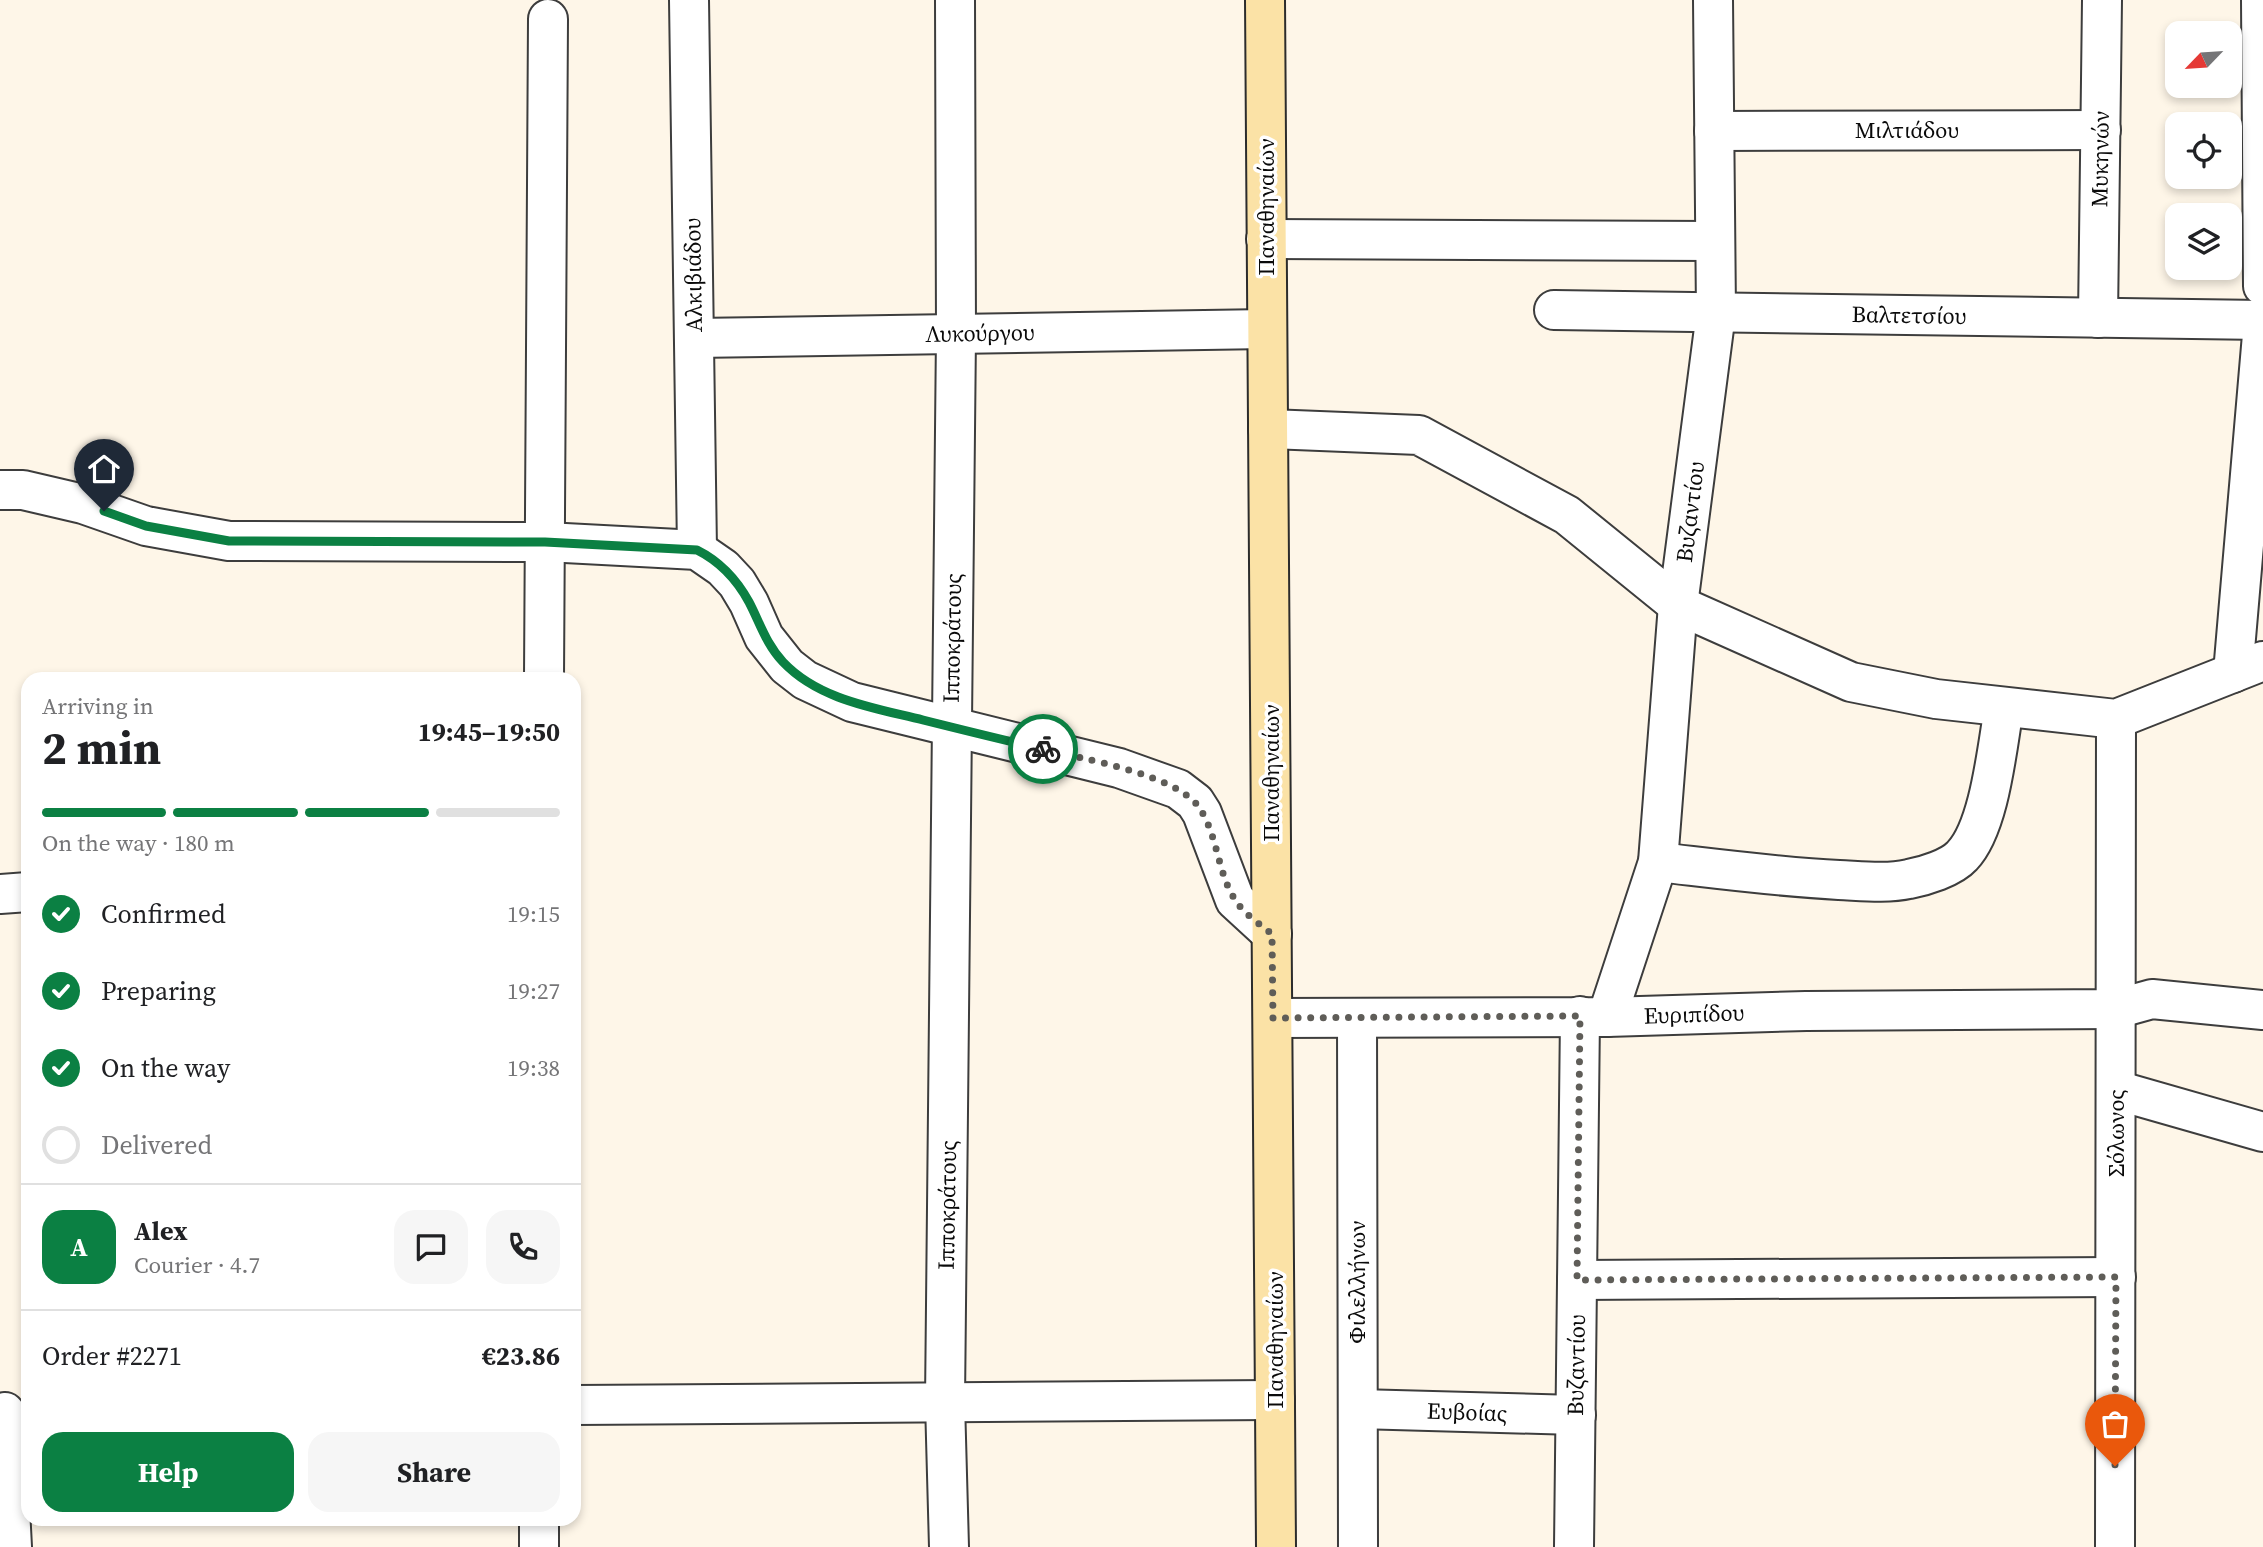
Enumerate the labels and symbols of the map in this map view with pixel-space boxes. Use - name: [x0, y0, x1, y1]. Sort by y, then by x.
- north arrow: [2165, 21, 2242, 98]
- street label: Μυκηνών: [2083, 110, 2117, 208]
- street label: Μιλτιάδου: [1855, 114, 1959, 146]
- street label: Παναθηναίων: [1250, 138, 1282, 276]
- street label: Αλκιβιάδου: [676, 218, 710, 332]
- street label: Βαλτετσίου: [1851, 298, 1967, 332]
- street label: Λυκούργου: [925, 316, 1035, 350]
- pin: [74, 439, 134, 511]
- street label: Βυζαντίου: [1668, 460, 1712, 564]
- street label: Ιπποκράτους: [935, 573, 969, 703]
- street label: Παναθηναίων: [1255, 704, 1287, 842]
- courier: [1008, 714, 1078, 784]
- street label: Ευριπίδου: [1643, 996, 1745, 1032]
- street label: Σόλωνος: [2100, 1089, 2132, 1177]
- street label: Ιπποκράτους: [930, 1140, 964, 1270]
- street label: Φιλελλήνων: [1341, 1220, 1373, 1344]
- street label: Παναθηναίων: [1259, 1271, 1291, 1409]
- street label: Βυζαντίου: [1559, 1314, 1593, 1416]
- pin: [2085, 1394, 2145, 1466]
- street label: Ευβοίας: [1426, 1395, 1508, 1429]

